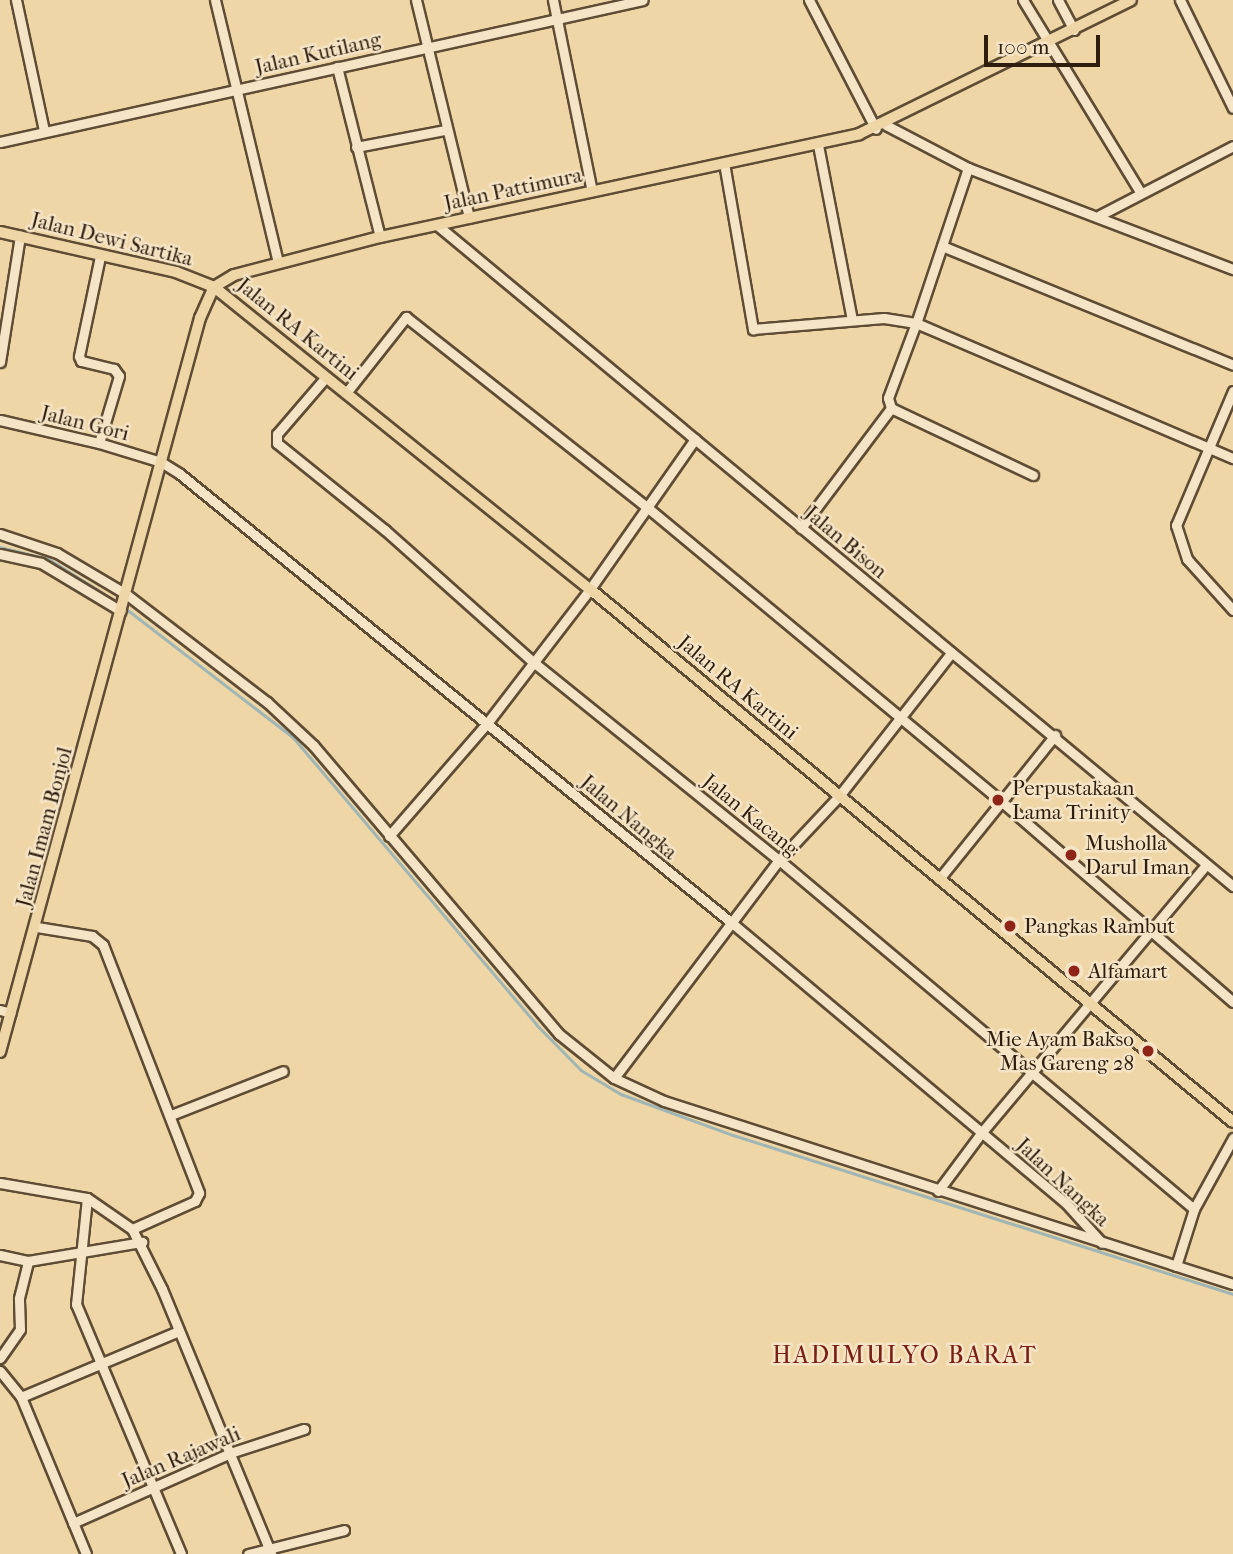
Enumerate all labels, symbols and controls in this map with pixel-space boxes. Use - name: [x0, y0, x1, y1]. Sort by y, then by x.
- scale bar: [988, 21, 1104, 65]
- street label: Jalan Kutilang: [252, 26, 384, 80]
- text: 100 m: [997, 35, 1050, 59]
- street label: Jalan Pattimura: [442, 162, 584, 216]
- street label: Jalan Dewi Sartika: [29, 207, 195, 271]
- street label: Jalan RA Kartini: [232, 272, 364, 386]
- street label: Jalan Gori: [38, 400, 132, 446]
- street label: Jalan Bison: [800, 500, 892, 584]
- street label: Jalan RA Kartini: [673, 629, 803, 745]
- street label: Jalan Imam Bonjol: [11, 744, 77, 910]
- street label: Jalan Kacang: [698, 768, 804, 862]
- street label: Jalan Nangka: [576, 769, 682, 865]
- place label: Perpustakaan Lama Trinity: [1012, 775, 1135, 825]
- marker: Perpustakaan Lama Trinity: [990, 792, 1006, 808]
- place label: Musholla Darul Iman: [1085, 830, 1189, 880]
- marker: Musholla Darul Iman: [1063, 847, 1079, 863]
- place label: Pangkas Rambut: [1024, 913, 1175, 939]
- marker: Pangkas Rambut: [1002, 918, 1018, 934]
- place label: Alfamart: [1088, 958, 1168, 984]
- marker: Alfamart: [1066, 963, 1082, 979]
- place label: Mie Ayam Bakso Mas Gareng 28: [986, 1026, 1134, 1076]
- marker: Mie Ayam Bakso Mas Gareng 28: [1140, 1043, 1156, 1059]
- street label: Jalan Nangka: [1011, 1132, 1115, 1232]
- district label: HADIMULYO BARAT: [774, 1342, 1036, 1370]
- street label: Jalan Rajawali: [118, 1421, 244, 1493]

